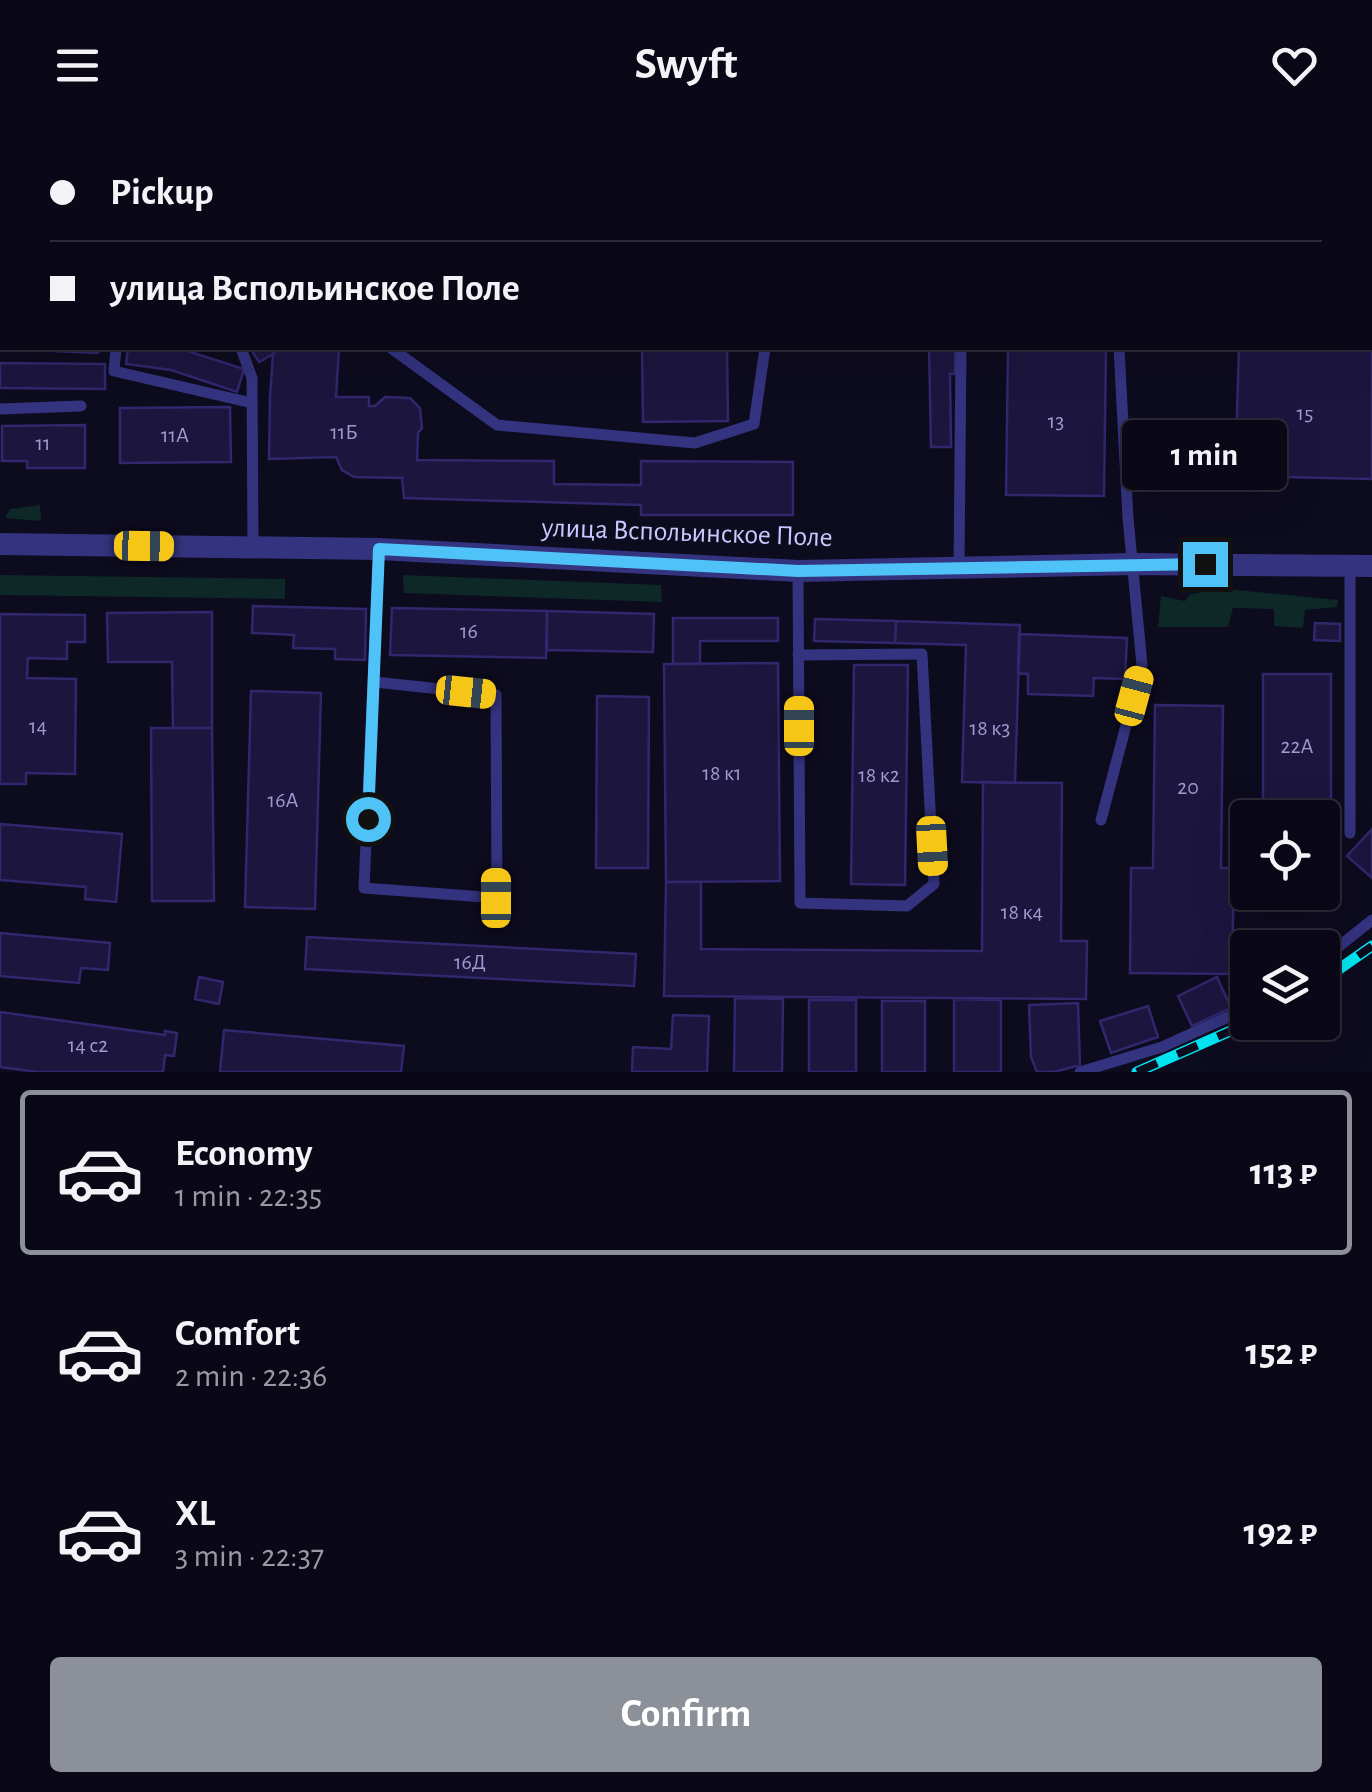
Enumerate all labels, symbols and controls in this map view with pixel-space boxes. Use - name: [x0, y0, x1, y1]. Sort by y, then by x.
- icon: menu: [50, 38, 105, 93]
- icon: heart: [1267, 38, 1322, 93]
- text: Swyft: [634, 42, 738, 87]
- text: Pickup: [110, 174, 214, 212]
- text: улица Вспольинское Поле: [110, 270, 520, 308]
- house number: 15: [1297, 402, 1313, 424]
- house number: 13: [1048, 410, 1064, 432]
- callout: 1 min: [1122, 419, 1288, 489]
- house number: 11Б: [330, 421, 358, 443]
- house number: 11А: [161, 424, 189, 446]
- house number: 11: [35, 432, 51, 454]
- text: 1 min: [1171, 439, 1238, 471]
- street label: улица Вспольинское Поле: [540, 514, 833, 552]
- car: [114, 530, 174, 562]
- route end: [1183, 542, 1228, 587]
- house number: 16: [460, 620, 478, 642]
- car: [1112, 663, 1156, 729]
- car: [435, 674, 497, 710]
- car: [784, 696, 814, 756]
- house number: 14: [29, 715, 47, 737]
- house number: 18 к3: [970, 717, 1010, 739]
- house number: 22А: [1281, 735, 1314, 757]
- house number: 18 к1: [702, 762, 742, 784]
- house number: 18 к2: [858, 764, 900, 786]
- house number: 20: [1177, 776, 1199, 798]
- house number: 16А: [268, 789, 298, 811]
- route start: [346, 797, 391, 842]
- map controls: [1230, 800, 1340, 1040]
- button: locate: [1230, 800, 1340, 910]
- car: [915, 815, 949, 877]
- car: [481, 868, 511, 928]
- house number: 18 к4: [1001, 901, 1043, 923]
- button: layers: [1230, 930, 1340, 1040]
- house number: 16Д: [454, 951, 486, 973]
- house number: 14 с2: [68, 1034, 108, 1056]
- icon: car: [55, 1128, 145, 1218]
- text: Economy: [175, 1135, 313, 1173]
- text: 113 ₽: [1250, 1154, 1317, 1192]
- text: 1 min · 22:35: [175, 1180, 322, 1212]
- icon: car: [55, 1308, 145, 1398]
- text: Comfort: [175, 1315, 300, 1353]
- text: 152 ₽: [1245, 1334, 1317, 1372]
- text: 2 min · 22:36: [175, 1360, 327, 1392]
- icon: car: [55, 1488, 145, 1578]
- text: XL: [175, 1495, 215, 1533]
- text: 192 ₽: [1244, 1514, 1317, 1552]
- text: 3 min · 22:37: [175, 1540, 324, 1572]
- button: Confirm: [50, 1657, 1322, 1772]

